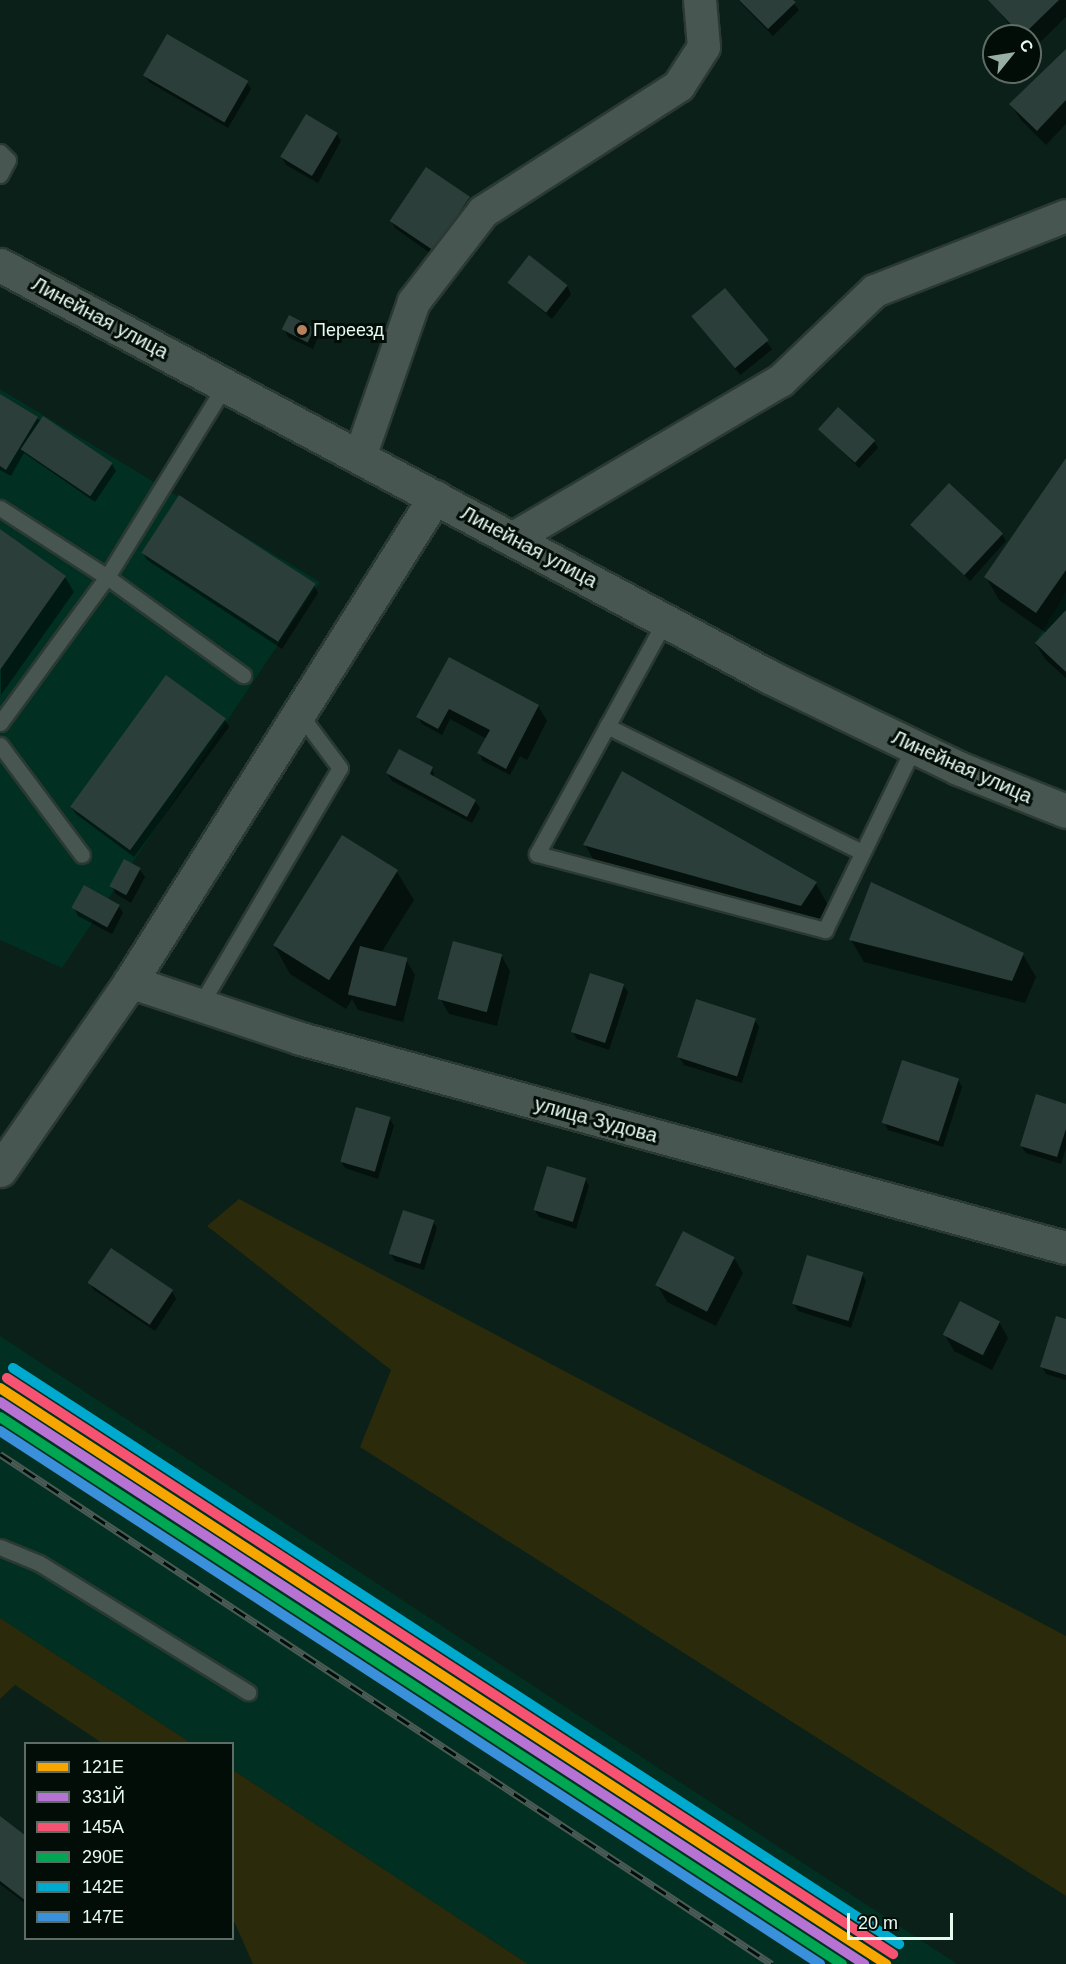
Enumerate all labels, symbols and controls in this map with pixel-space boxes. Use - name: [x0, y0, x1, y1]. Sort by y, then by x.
- north arrow: [982, 24, 1042, 84]
- text: С: [1016, 36, 1037, 55]
- street label: Линейная улица: [28, 272, 172, 364]
- place label: Переезд: [313, 319, 384, 341]
- marker: Переезд: [296, 324, 308, 336]
- street label: Линейная улица: [457, 501, 601, 593]
- street label: Линейная улица: [888, 725, 1036, 809]
- street label: улица Зудова: [532, 1092, 660, 1148]
- legend: [24, 1742, 234, 1940]
- text: 121Е: [82, 1757, 124, 1777]
- text: 331Й: [82, 1787, 125, 1807]
- text: 145А: [82, 1817, 124, 1837]
- text: 290Е: [82, 1847, 124, 1867]
- text: 142Е: [82, 1877, 124, 1897]
- scale bar: [850, 1901, 956, 1939]
- text: 147Е: [82, 1907, 124, 1927]
- text: 20 m: [858, 1913, 898, 1933]

